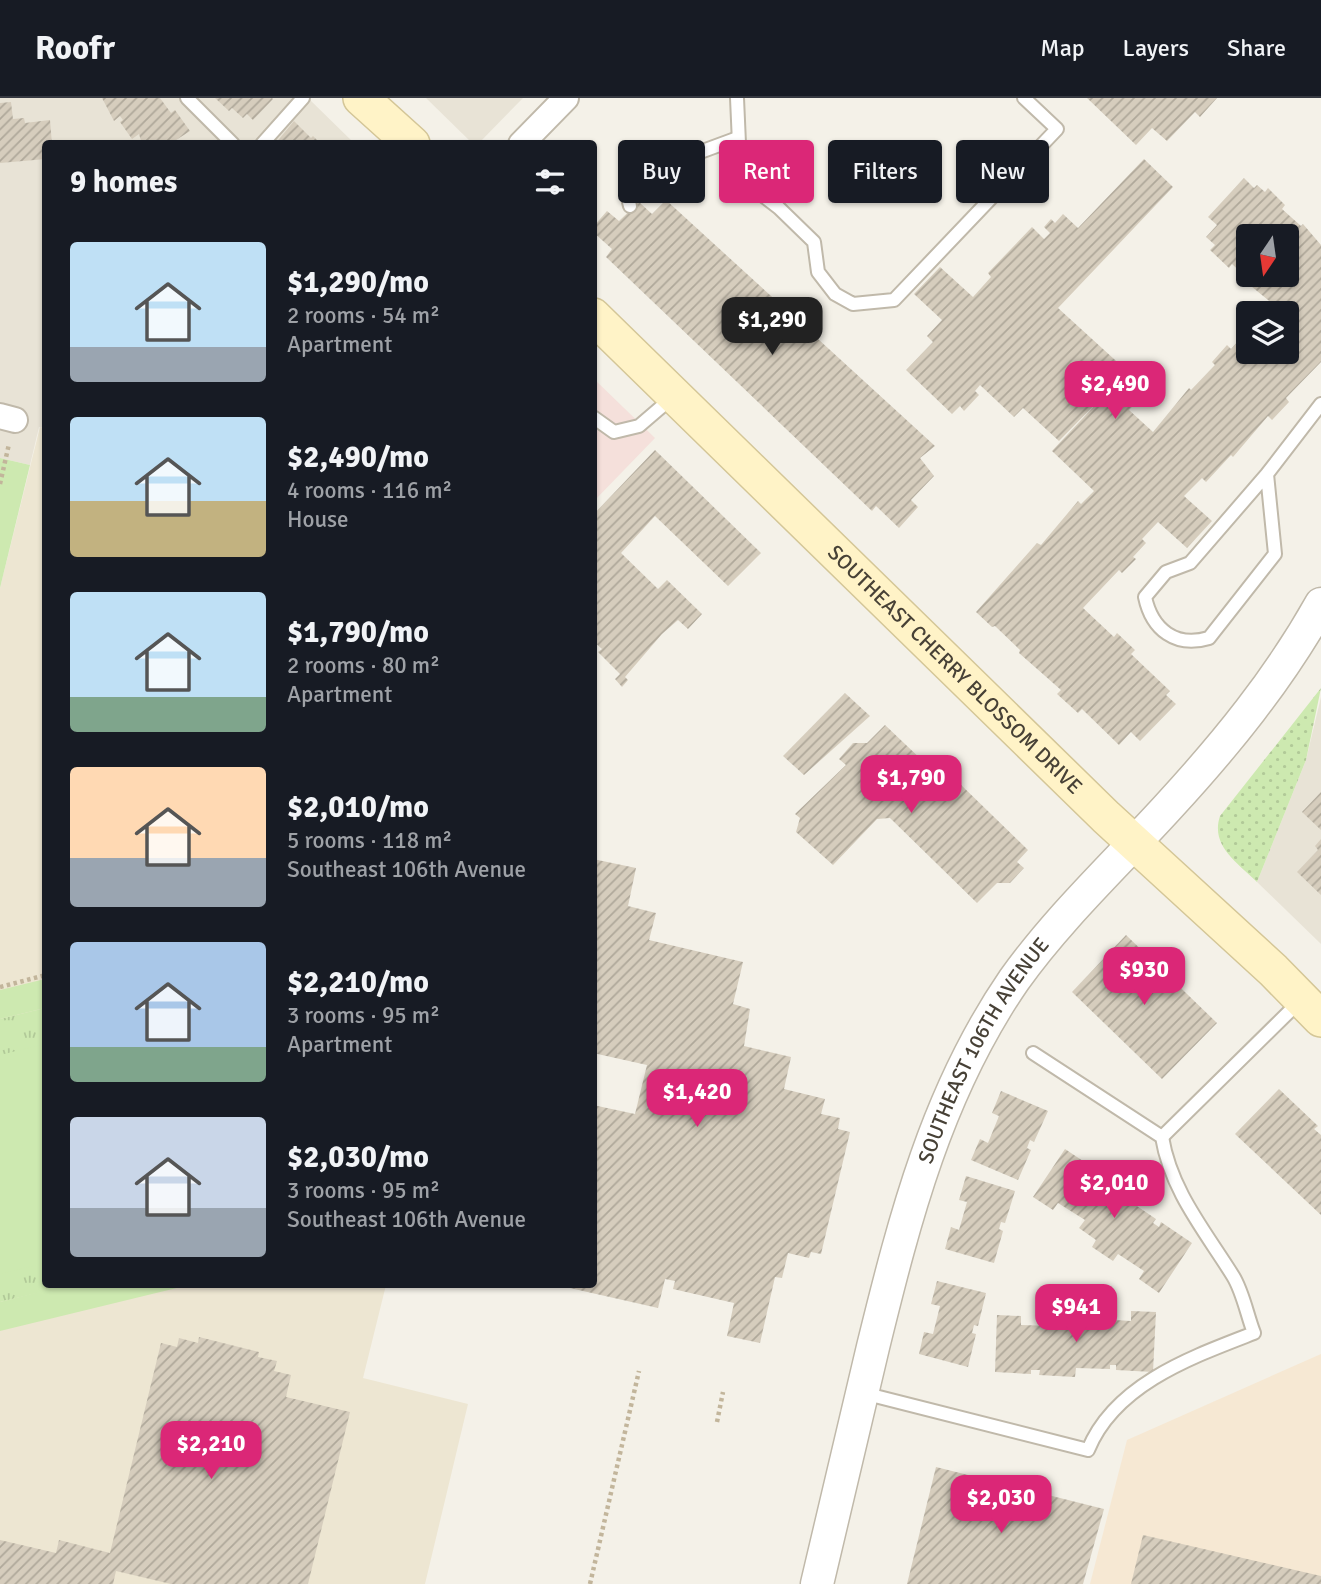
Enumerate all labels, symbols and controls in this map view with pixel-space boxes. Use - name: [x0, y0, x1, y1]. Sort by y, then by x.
- text: Roofr: [35, 28, 115, 69]
- text: Map: [1040, 33, 1085, 63]
- text: Layers: [1123, 33, 1189, 63]
- text: Share: [1227, 33, 1286, 63]
- chip: Buy: [618, 140, 705, 203]
- chip: Rent: [719, 140, 814, 203]
- chip: Filters: [828, 140, 942, 203]
- chip: New: [956, 140, 1049, 203]
- icon: filters: [531, 163, 569, 201]
- text: 9 homes: [70, 164, 177, 201]
- north arrow: [1236, 224, 1298, 287]
- map controls: [1236, 224, 1299, 364]
- text: $1,290/mo: [287, 264, 429, 301]
- icon: home: [126, 270, 210, 354]
- pin: $1,290: [715, 298, 829, 357]
- text: 2 rooms · 54 m²: [287, 301, 440, 330]
- button: layers: [1236, 301, 1299, 364]
- text: $1,290: [738, 305, 806, 334]
- text: Apartment: [287, 330, 392, 359]
- pin: $2,490: [1058, 362, 1172, 421]
- text: $2,490: [1081, 369, 1149, 398]
- text: $2,490/mo: [287, 439, 429, 476]
- icon: home: [126, 445, 210, 529]
- text: 4 rooms · 116 m²: [287, 476, 452, 505]
- text: House: [287, 505, 349, 534]
- street label: SOUTHEAST CHERRY BLOSSOM DRIVE: [822, 540, 1088, 800]
- text: $1,790/mo: [287, 614, 429, 651]
- icon: home: [126, 620, 210, 704]
- text: 2 rooms · 80 m²: [287, 651, 440, 680]
- text: Apartment: [287, 680, 392, 709]
- pin: $1,790: [854, 756, 968, 815]
- text: $1,790: [877, 763, 945, 792]
- text: $2,010/mo: [287, 789, 429, 826]
- icon: home: [126, 795, 210, 879]
- text: 5 rooms · 118 m²: [287, 826, 452, 855]
- text: Southeast 106th Avenue: [287, 855, 526, 884]
- street label: SOUTHEAST 106TH AVENUE: [912, 932, 1055, 1167]
- pin: $930: [1103, 948, 1185, 1007]
- text: $930: [1119, 955, 1169, 984]
- text: $2,210/mo: [287, 964, 429, 1001]
- icon: home: [126, 970, 210, 1054]
- text: 3 rooms · 95 m²: [287, 1001, 440, 1030]
- text: Apartment: [287, 1030, 392, 1059]
- pin: $1,420: [640, 1070, 754, 1129]
- text: $1,420: [663, 1077, 731, 1106]
- text: $2,030/mo: [287, 1139, 429, 1176]
- icon: home: [126, 1145, 210, 1229]
- pin: $2,010: [1057, 1160, 1171, 1220]
- text: $2,010: [1080, 1168, 1148, 1197]
- text: 3 rooms · 95 m²: [287, 1176, 440, 1205]
- text: Southeast 106th Avenue: [287, 1205, 526, 1234]
- pin: $941: [1035, 1284, 1117, 1344]
- text: $941: [1051, 1292, 1101, 1321]
- pin: $2,210: [154, 1422, 268, 1481]
- text: $2,210: [177, 1429, 245, 1458]
- pin: $2,030: [944, 1476, 1058, 1535]
- text: $2,030: [967, 1483, 1035, 1512]

